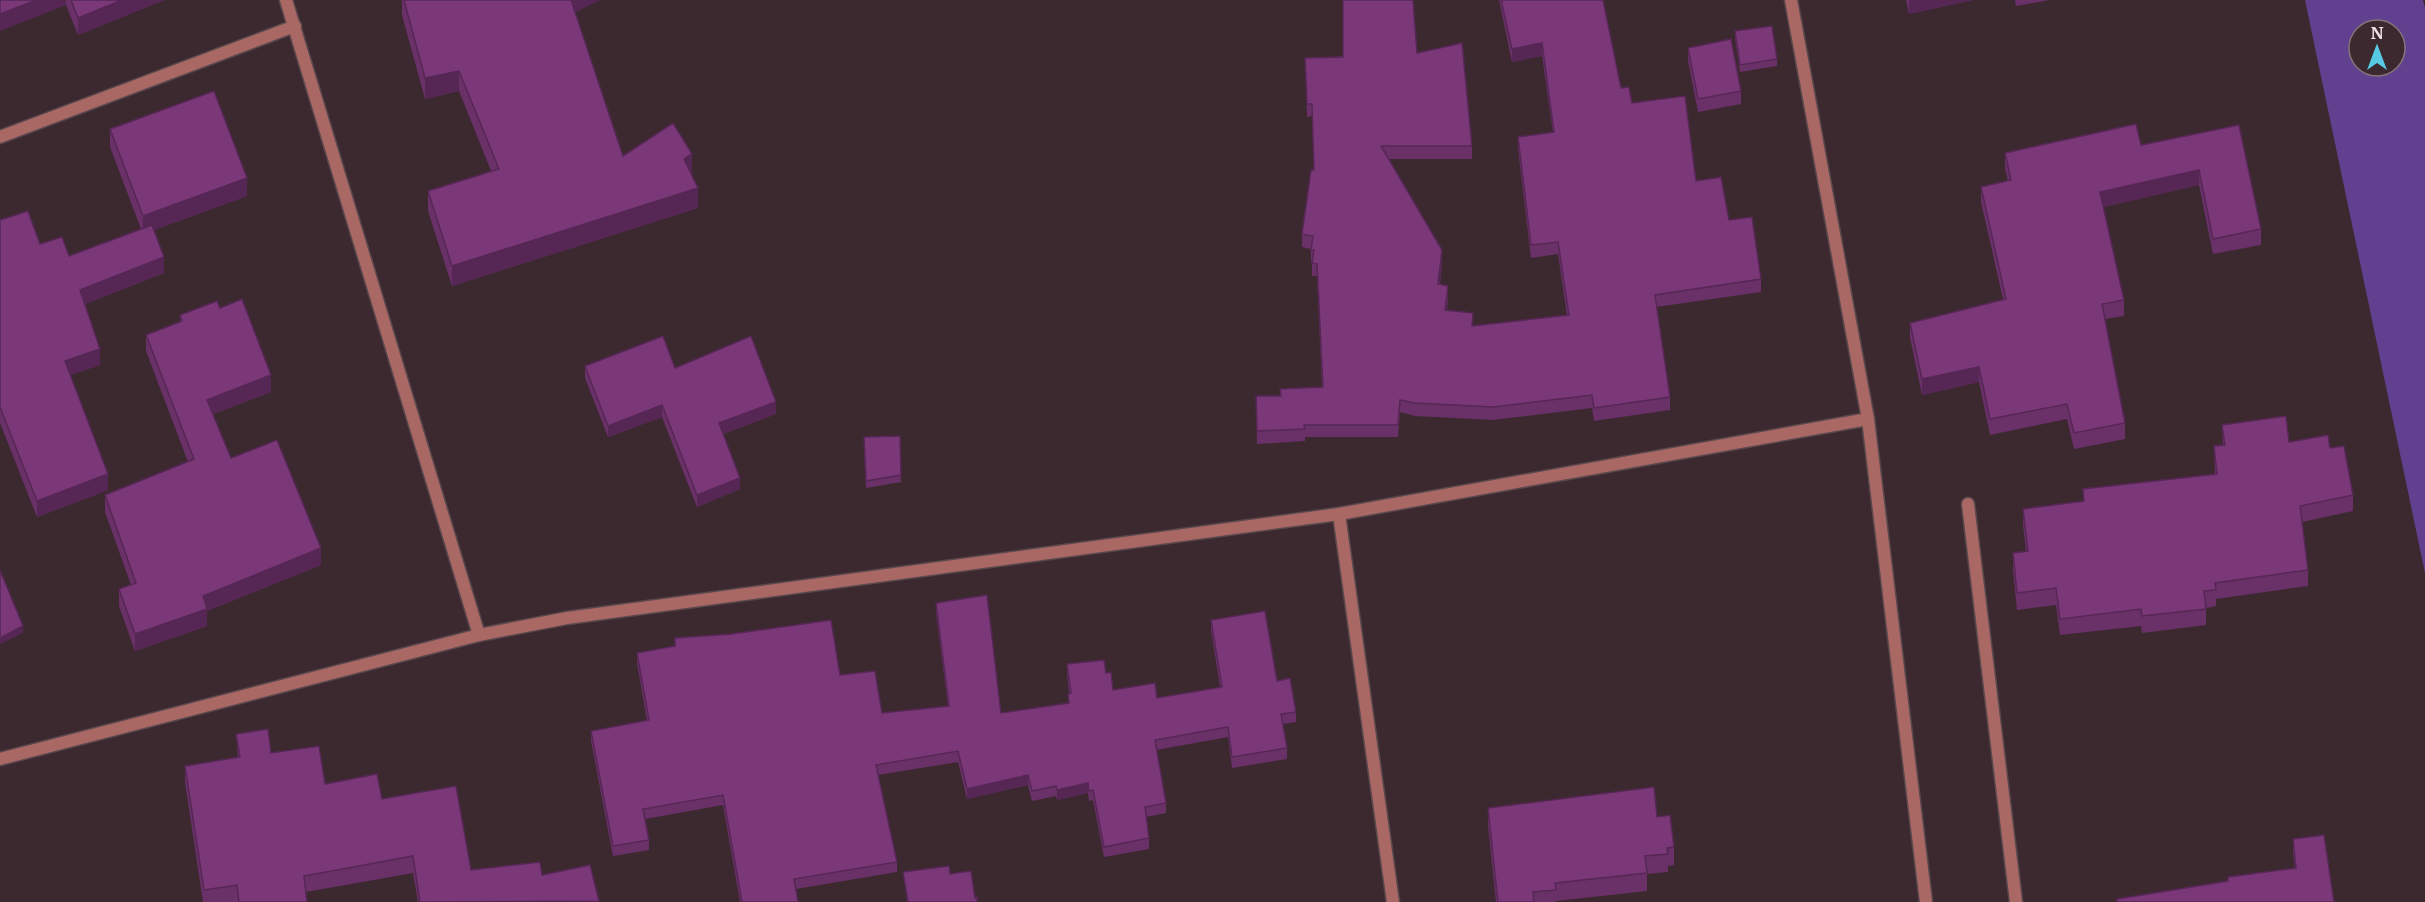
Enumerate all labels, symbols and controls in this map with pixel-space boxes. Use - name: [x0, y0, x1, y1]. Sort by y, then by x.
- north arrow: [2347, 18, 2407, 78]
- text: N: [2371, 23, 2384, 43]

